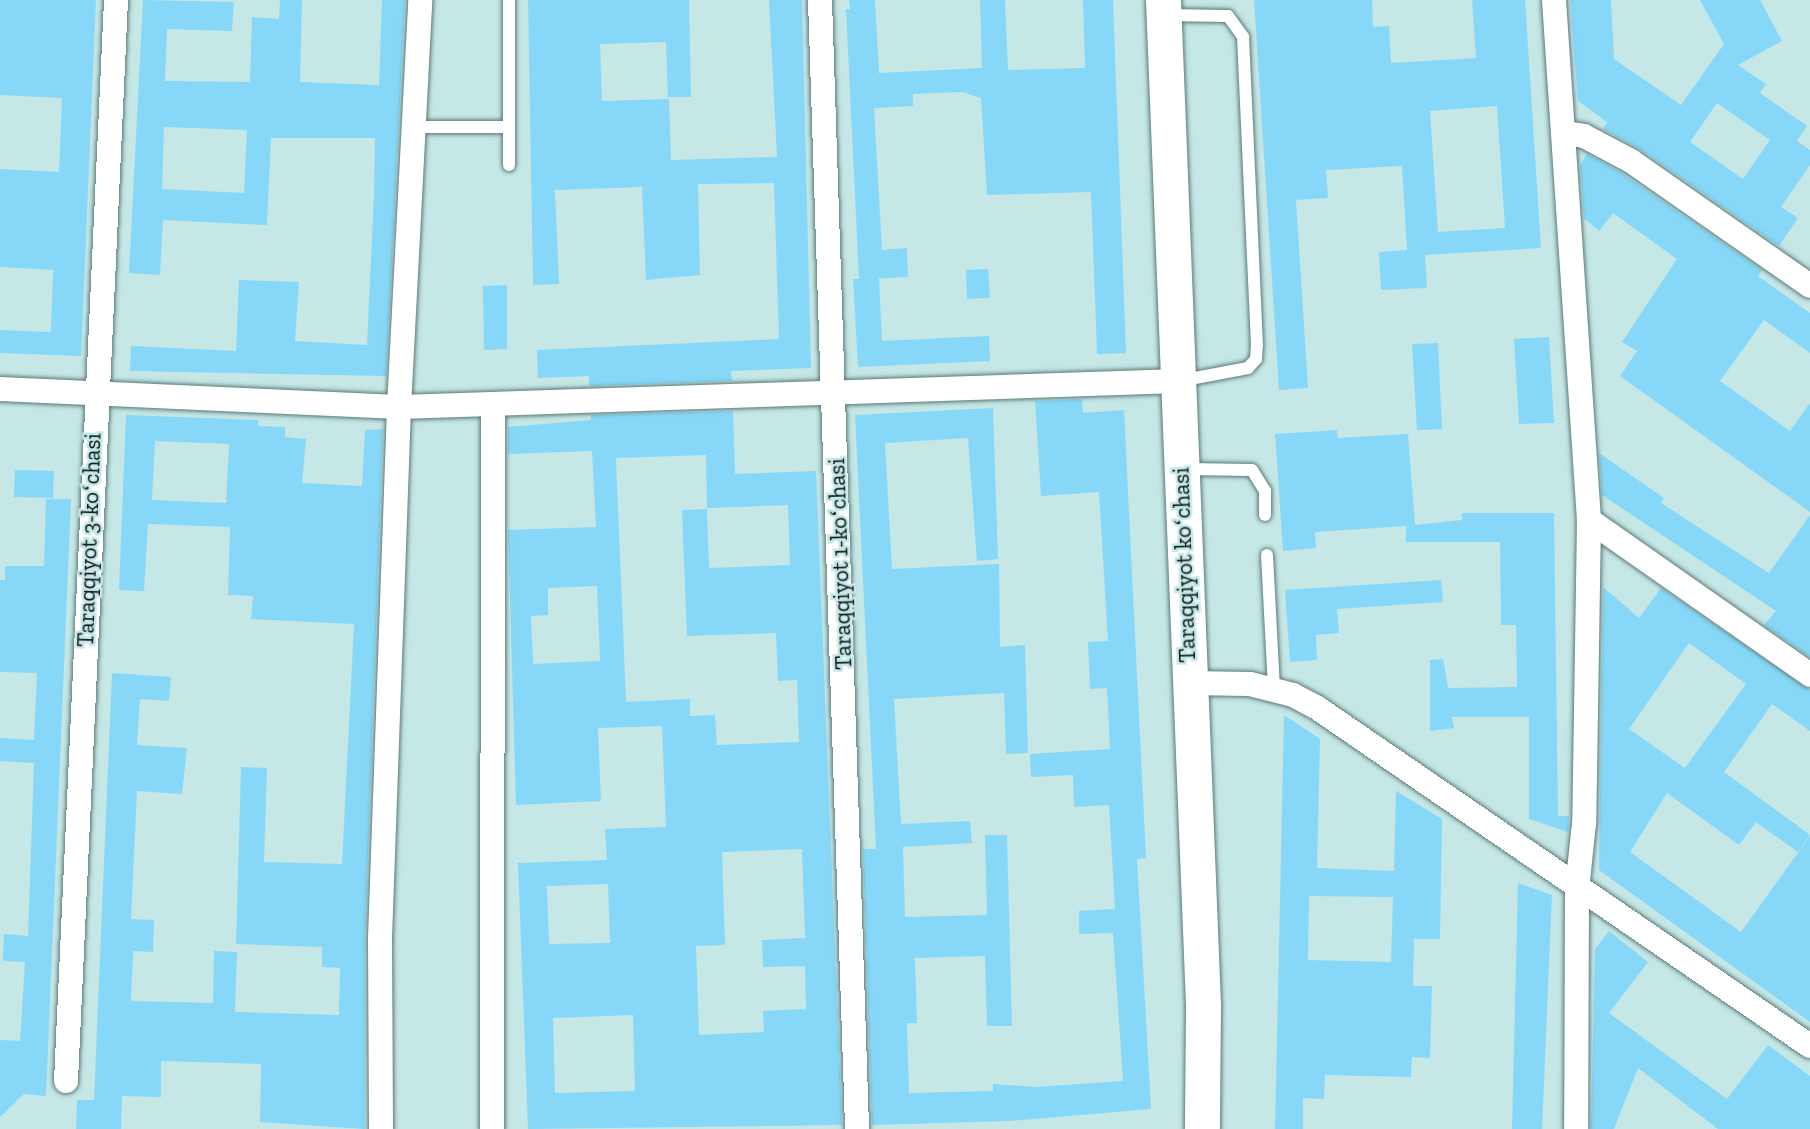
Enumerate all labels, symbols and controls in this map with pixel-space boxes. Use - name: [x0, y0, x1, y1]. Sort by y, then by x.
- street label: Taraqqiyot 3-koʻchasi: [71, 433, 107, 647]
- street label: Taraqqiyot 1-koʻchasi: [823, 458, 857, 670]
- street label: Taraqqiyot koʻchasi: [1167, 467, 1201, 663]

